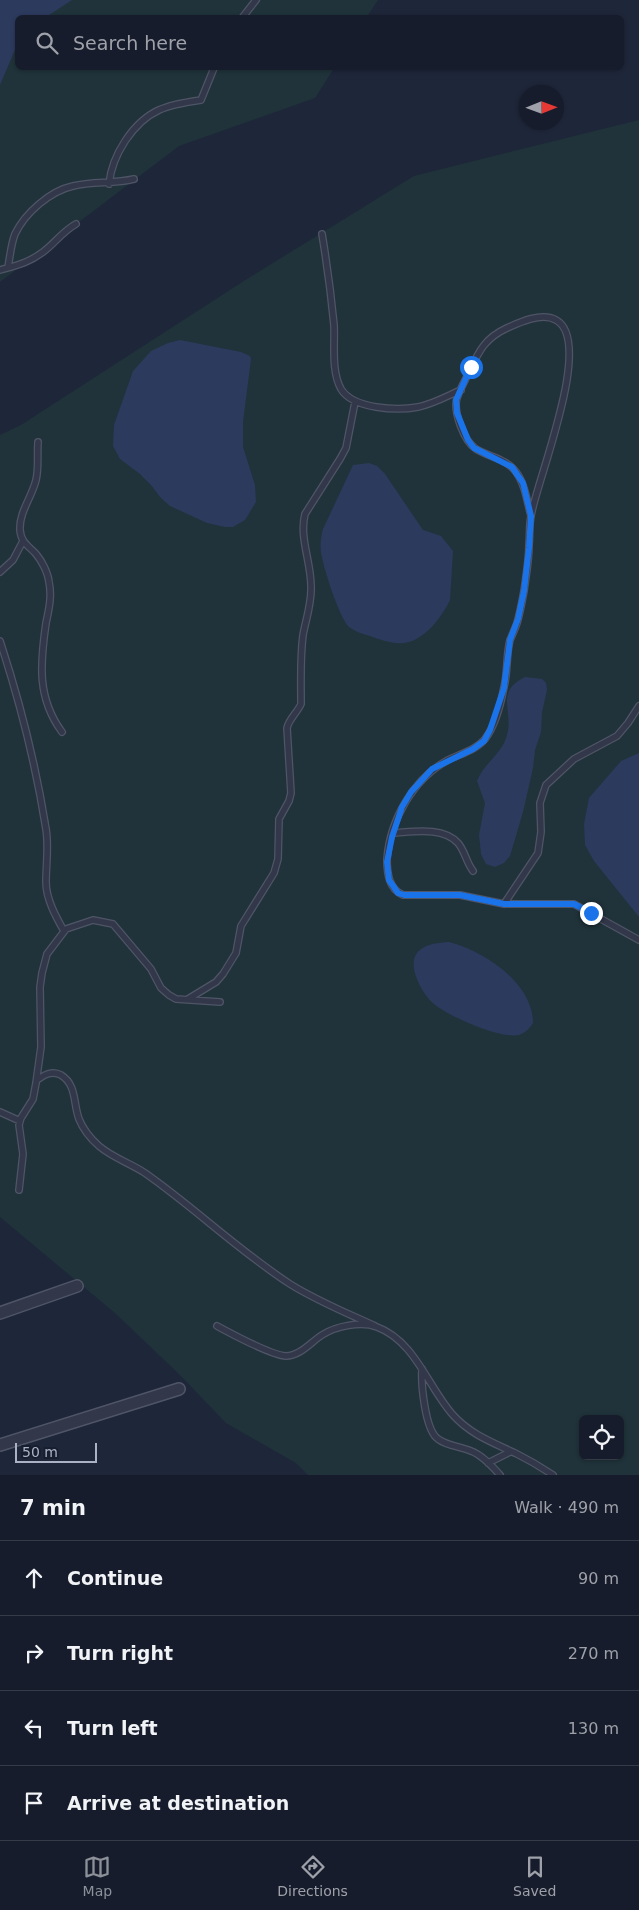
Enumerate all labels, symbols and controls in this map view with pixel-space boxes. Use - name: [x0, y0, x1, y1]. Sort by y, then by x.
- search box: [15, 15, 624, 70]
- icon: search: [33, 29, 61, 57]
- text: Search here: [73, 32, 187, 54]
- north arrow: [519, 85, 564, 130]
- route start: [460, 356, 483, 379]
- route end: [580, 902, 603, 925]
- map controls: [579, 1415, 624, 1460]
- button: locate: [579, 1415, 624, 1460]
- scale bar: [15, 1440, 98, 1463]
- text: 50 m: [22, 1444, 58, 1460]
- text: 7 min: [20, 1496, 86, 1520]
- text: Walk · 490 m: [514, 1498, 619, 1517]
- icon: ahead: [20, 1564, 48, 1592]
- text: Continue: [67, 1567, 163, 1589]
- text: 90 m: [578, 1569, 619, 1588]
- icon: right: [20, 1639, 48, 1667]
- text: Turn right: [67, 1642, 173, 1664]
- text: 270 m: [568, 1644, 619, 1663]
- icon: left: [20, 1714, 48, 1742]
- text: Turn left: [67, 1717, 158, 1739]
- text: 130 m: [568, 1719, 619, 1738]
- icon: arrive: [20, 1789, 48, 1817]
- text: Arrive at destination: [67, 1792, 289, 1814]
- tab: Map: [83, 1853, 112, 1899]
- tab: Directions: [277, 1853, 348, 1899]
- tab: Saved: [513, 1853, 556, 1899]

